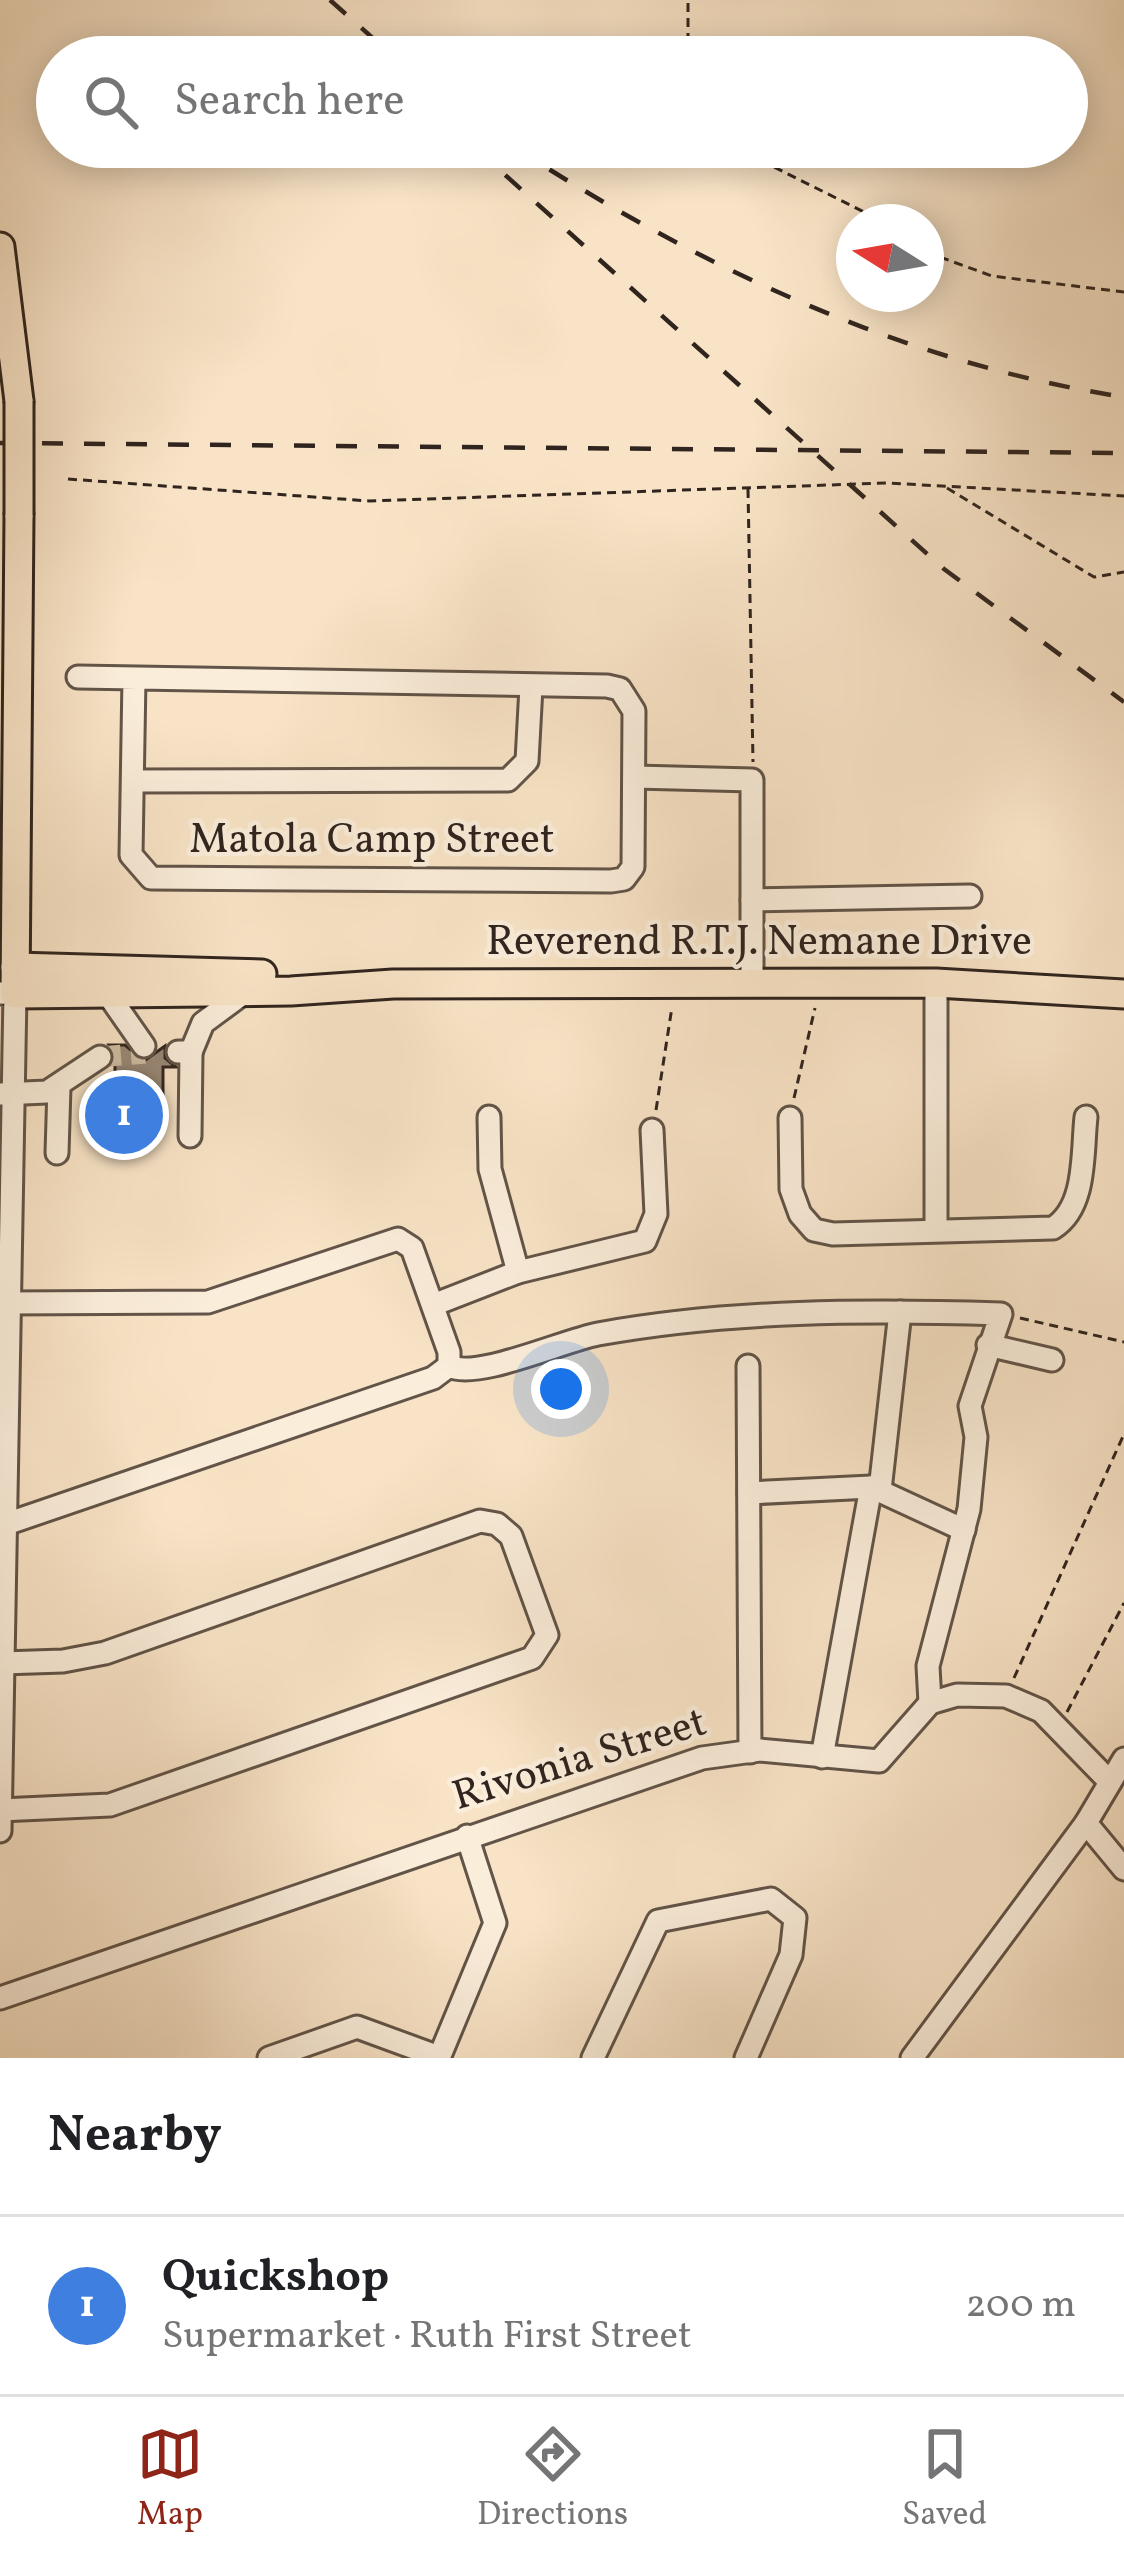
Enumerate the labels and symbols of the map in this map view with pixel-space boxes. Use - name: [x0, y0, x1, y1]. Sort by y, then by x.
- north arrow: [836, 204, 944, 312]
- street label: Matola Camp Street: [189, 812, 555, 871]
- street label: Reverend R.T.J. Nemane Drive: [486, 914, 1032, 973]
- pin: 1: [85, 1070, 163, 1160]
- your location: [531, 1359, 591, 1419]
- street label: Rivonia Street: [446, 1694, 714, 1828]

